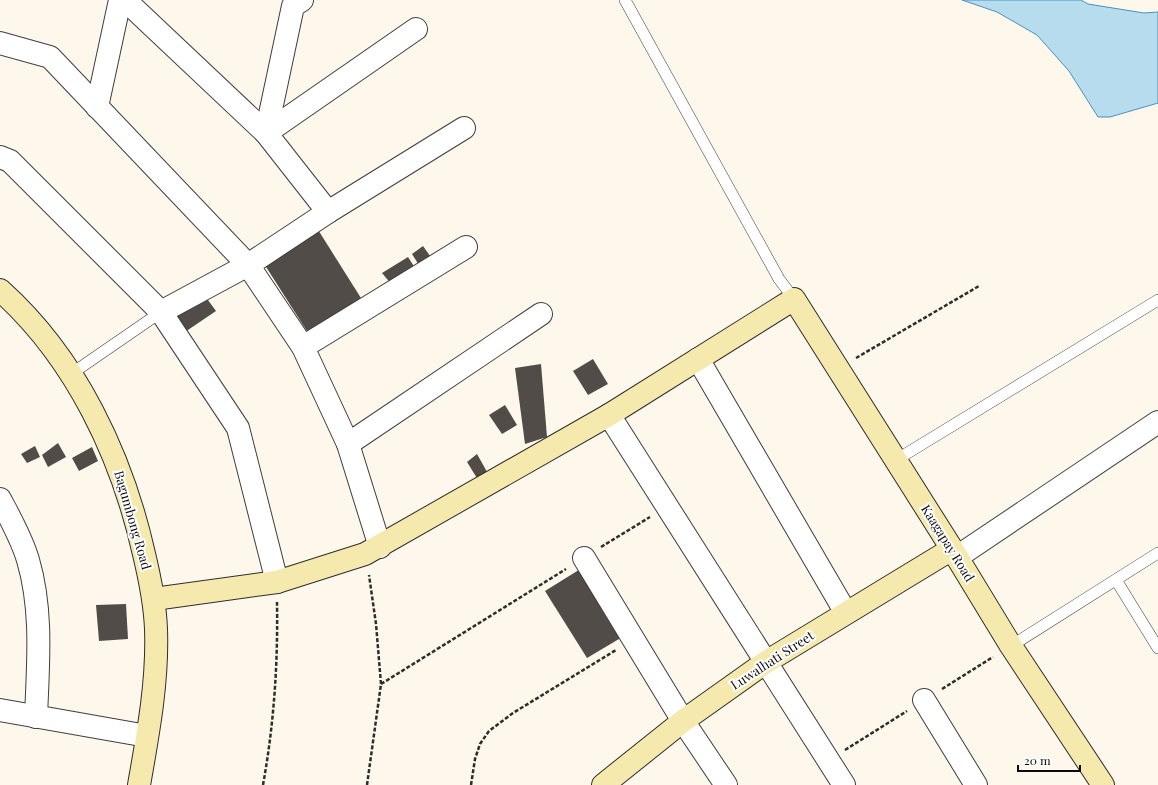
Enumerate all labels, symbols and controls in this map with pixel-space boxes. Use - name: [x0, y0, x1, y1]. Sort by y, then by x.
- street label: Bagumbong Road: [111, 468, 156, 572]
- street label: Kaagapay Road: [918, 501, 979, 585]
- street label: Luwalhati Street: [727, 626, 817, 693]
- scale bar: [1018, 747, 1080, 773]
- text: 20 m: [1024, 752, 1051, 768]

